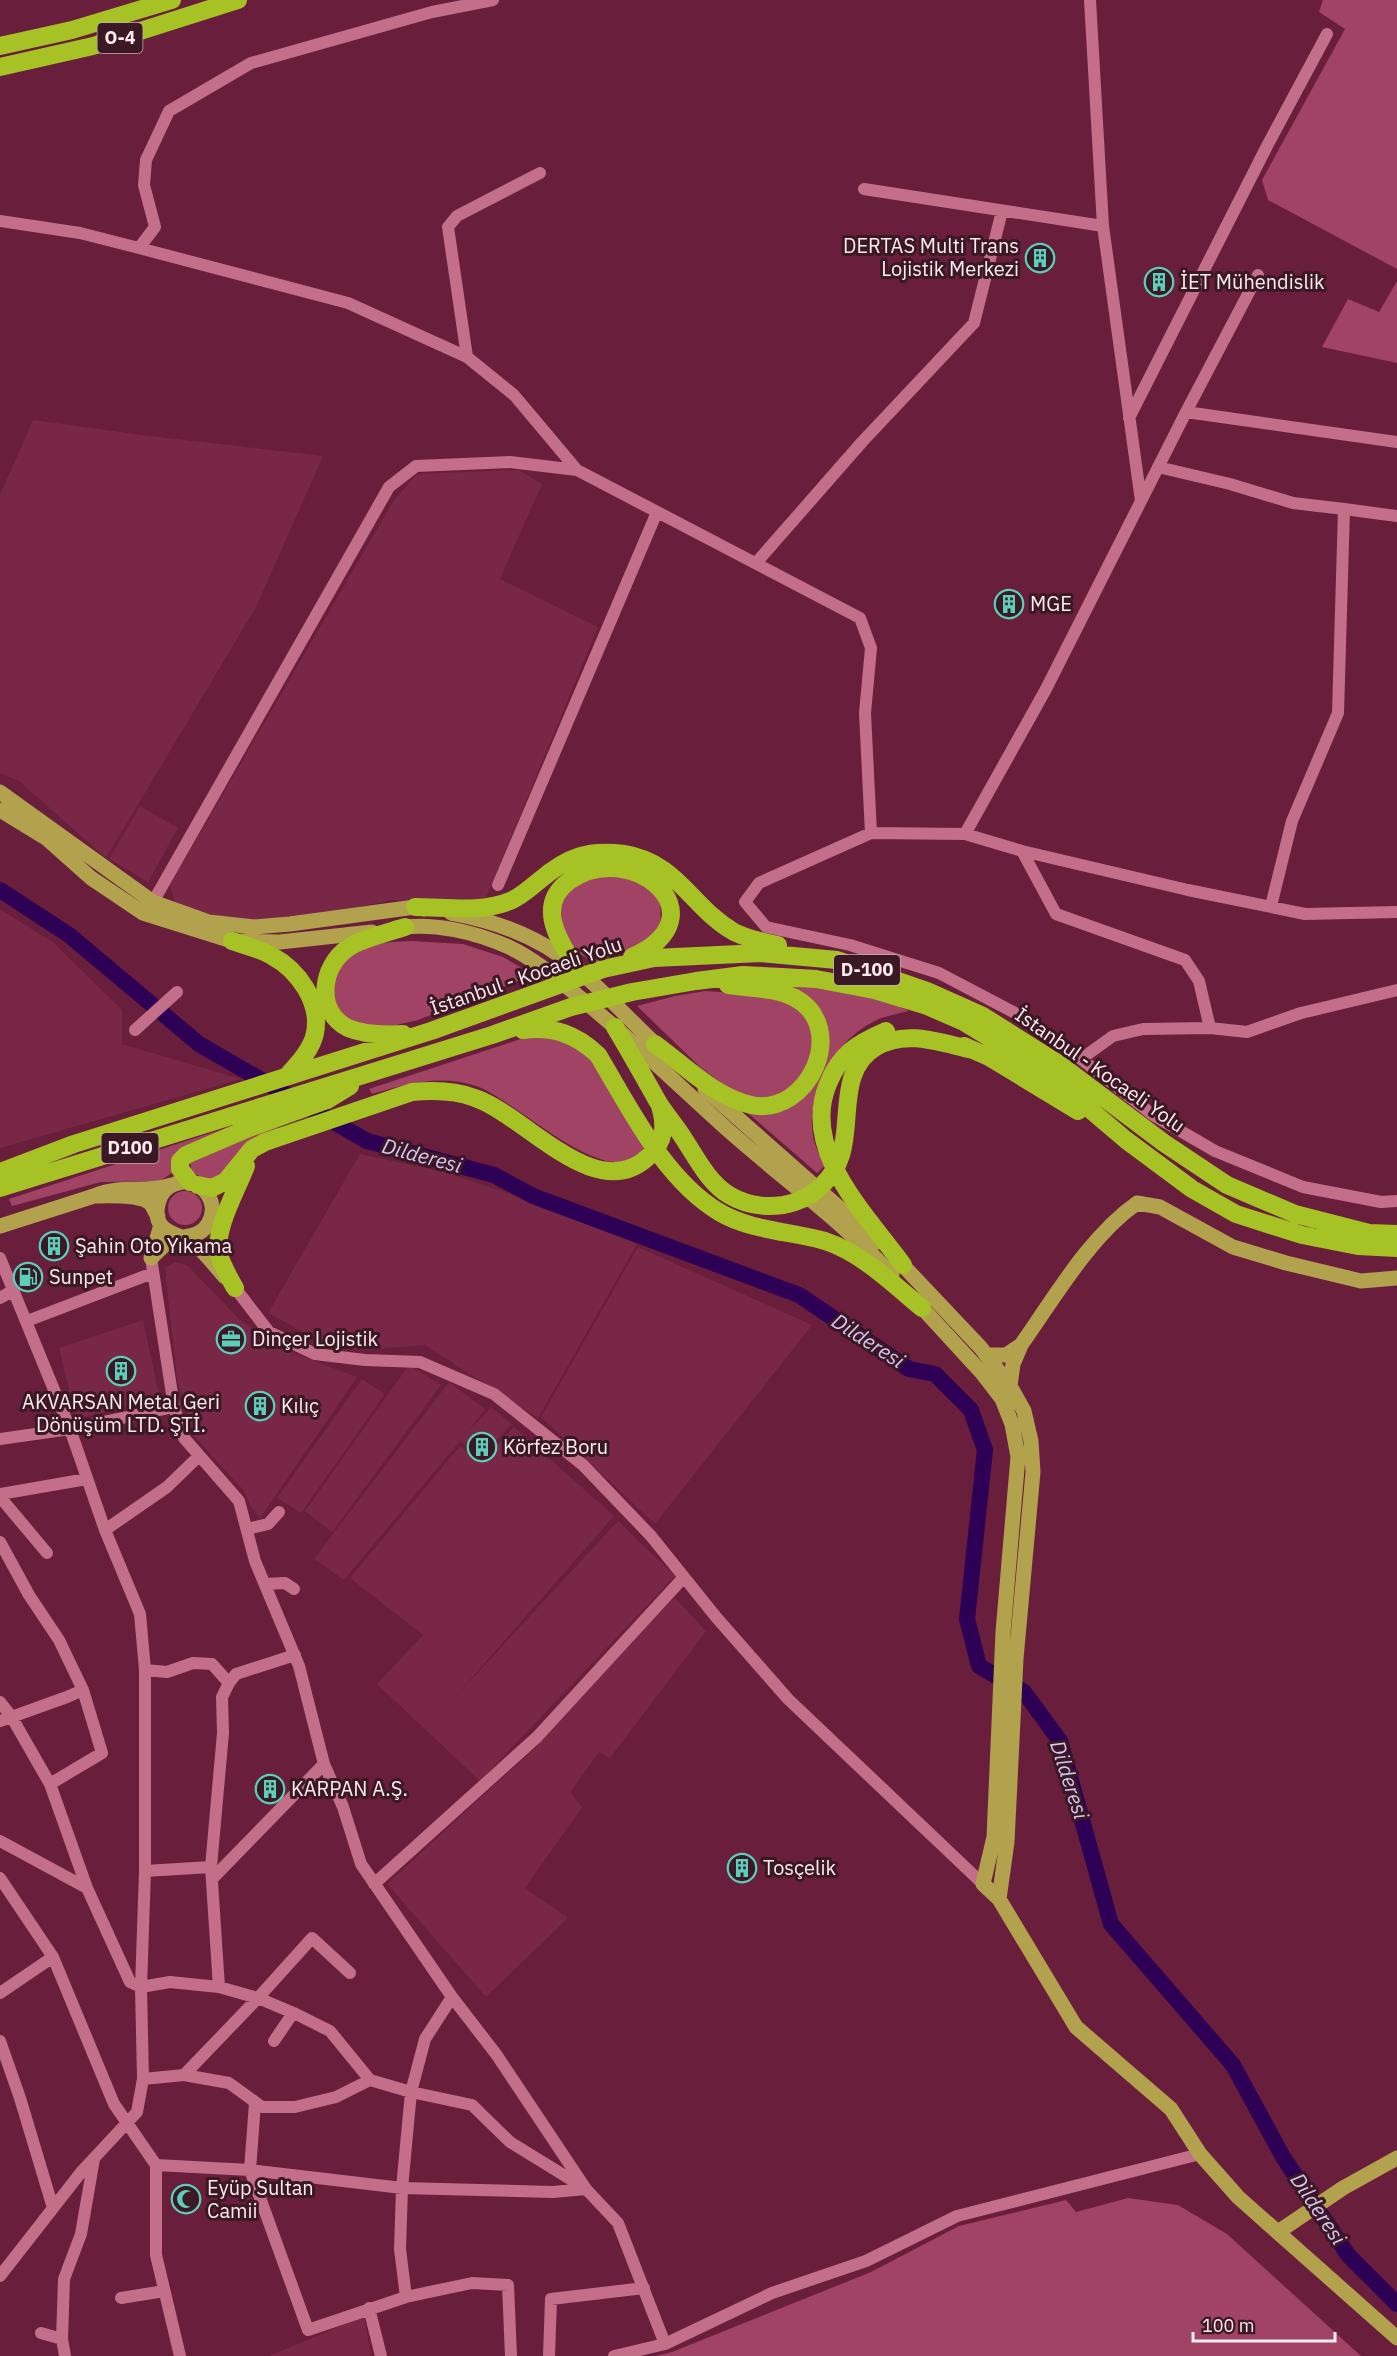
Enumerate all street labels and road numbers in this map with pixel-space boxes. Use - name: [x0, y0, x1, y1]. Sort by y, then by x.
- road number: O-4: [98, 23, 142, 53]
- street label: İstanbul - Kocaeli Yolu: [426, 930, 626, 1021]
- road number: D-100: [834, 955, 900, 985]
- street label: İstanbul - Kocaeli Yolu: [1010, 1001, 1191, 1138]
- road number: D100: [102, 1133, 158, 1163]

